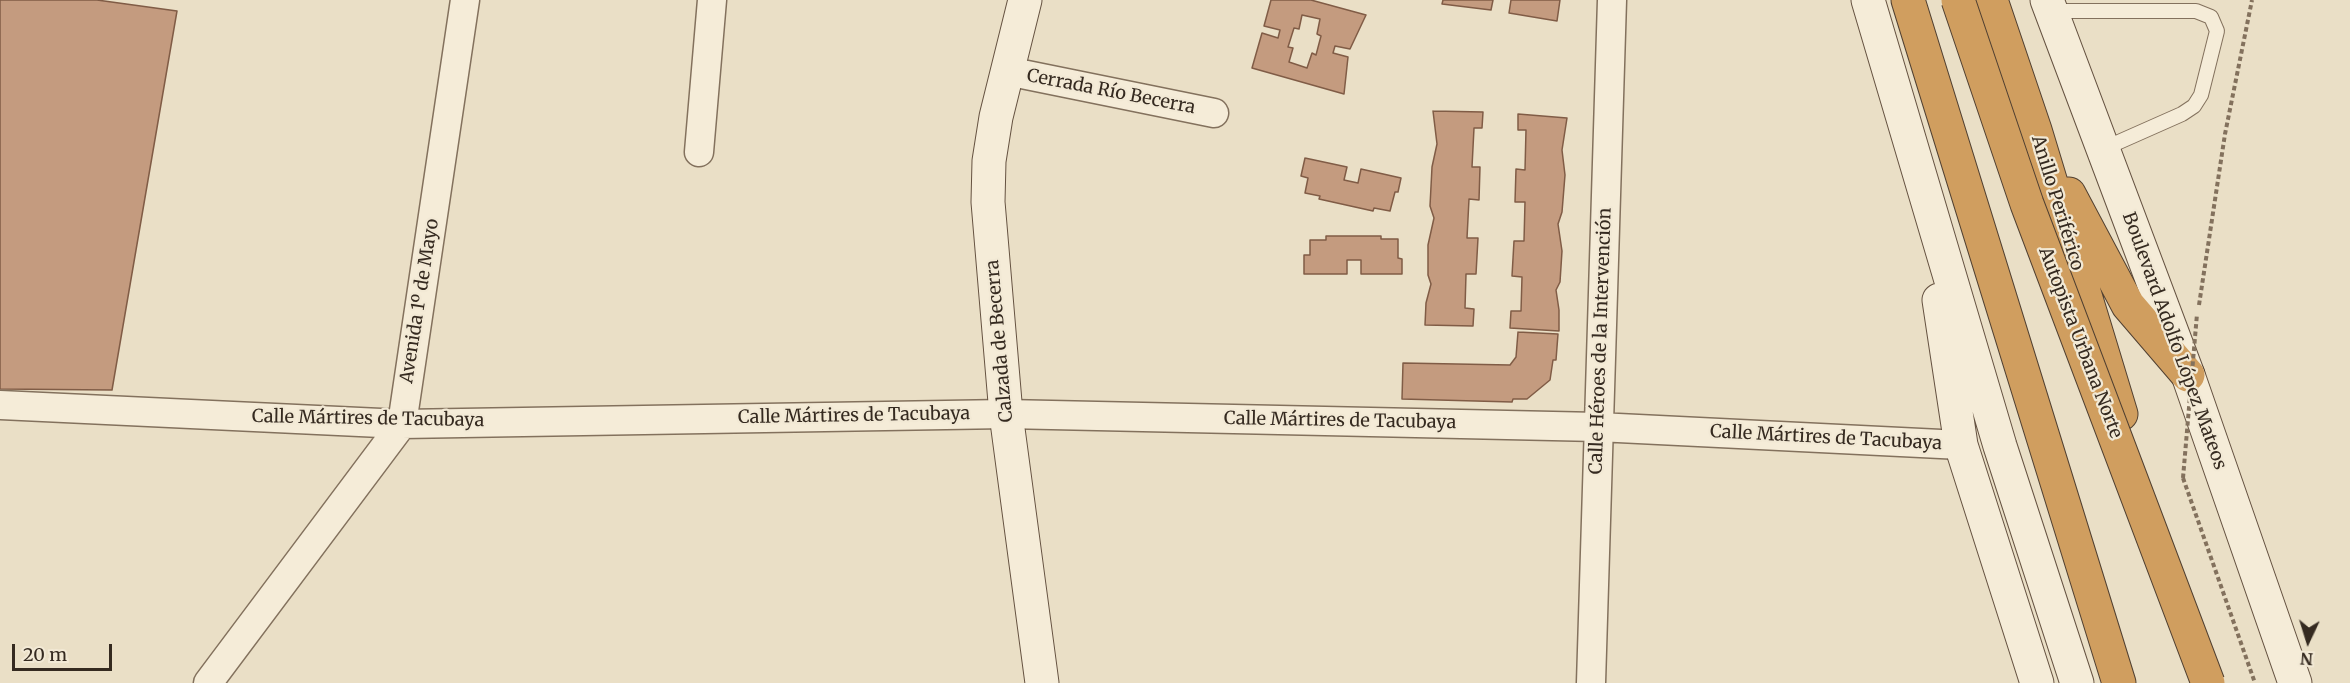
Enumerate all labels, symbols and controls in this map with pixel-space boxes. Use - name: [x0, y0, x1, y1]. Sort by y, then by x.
- street label: Cerrada Río Becerra: [1025, 65, 1197, 119]
- street label: Anillo Periférico: [2026, 133, 2088, 273]
- street label: Calle Héroes de la Intervención: [1586, 207, 1616, 475]
- street label: Boulevard Adolfo López Mateos: [2117, 209, 2231, 473]
- street label: Avenida 1º de Mayo: [396, 217, 444, 385]
- street label: Autopista Urbana Norte: [2034, 244, 2126, 442]
- street label: Calzada de Becerra: [982, 259, 1018, 423]
- street label: Calle Mártires de Tacubaya: [738, 403, 970, 429]
- street label: Calle Mártires de Tacubaya: [252, 406, 484, 432]
- street label: Calle Mártires de Tacubaya: [1224, 408, 1456, 434]
- street label: Calle Mártires de Tacubaya: [1709, 421, 1943, 455]
- north arrow: [2278, 611, 2338, 671]
- scale bar: [15, 632, 116, 670]
- text: 20 m: [23, 643, 67, 666]
- text: N: [2300, 649, 2314, 669]

